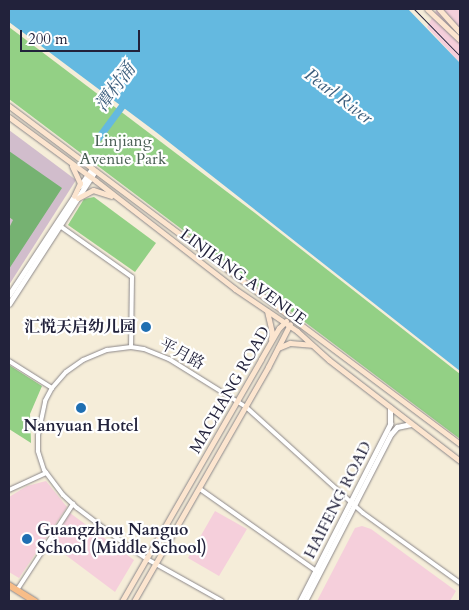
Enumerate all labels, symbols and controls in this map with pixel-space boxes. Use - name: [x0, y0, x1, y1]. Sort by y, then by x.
- scale bar: [22, 20, 142, 52]
- text: 200 m: [28, 29, 68, 49]
- water label: 潭村涌: [91, 60, 141, 116]
- water label: Pearl River: [300, 65, 376, 129]
- park label: Linjiang Avenue Park: [80, 131, 166, 169]
- street label: LINJIANG AVENUE: [176, 225, 310, 329]
- place label: 汇悦天启幼儿园: [24, 317, 136, 337]
- marker: 汇悦天启幼儿园: [140, 321, 152, 333]
- street label: MACHANG ROAD: [186, 323, 274, 457]
- street label: 平月路: [156, 334, 208, 374]
- marker: Nanyuan Hotel: [75, 402, 87, 414]
- place label: Nanyuan Hotel: [24, 416, 138, 436]
- street label: HAIFENG ROAD: [300, 438, 376, 562]
- place label: Guangzhou Nanguo School (Middle School): [37, 520, 207, 558]
- marker: Guangzhou Nanguo School (Middle School): [21, 533, 33, 545]

